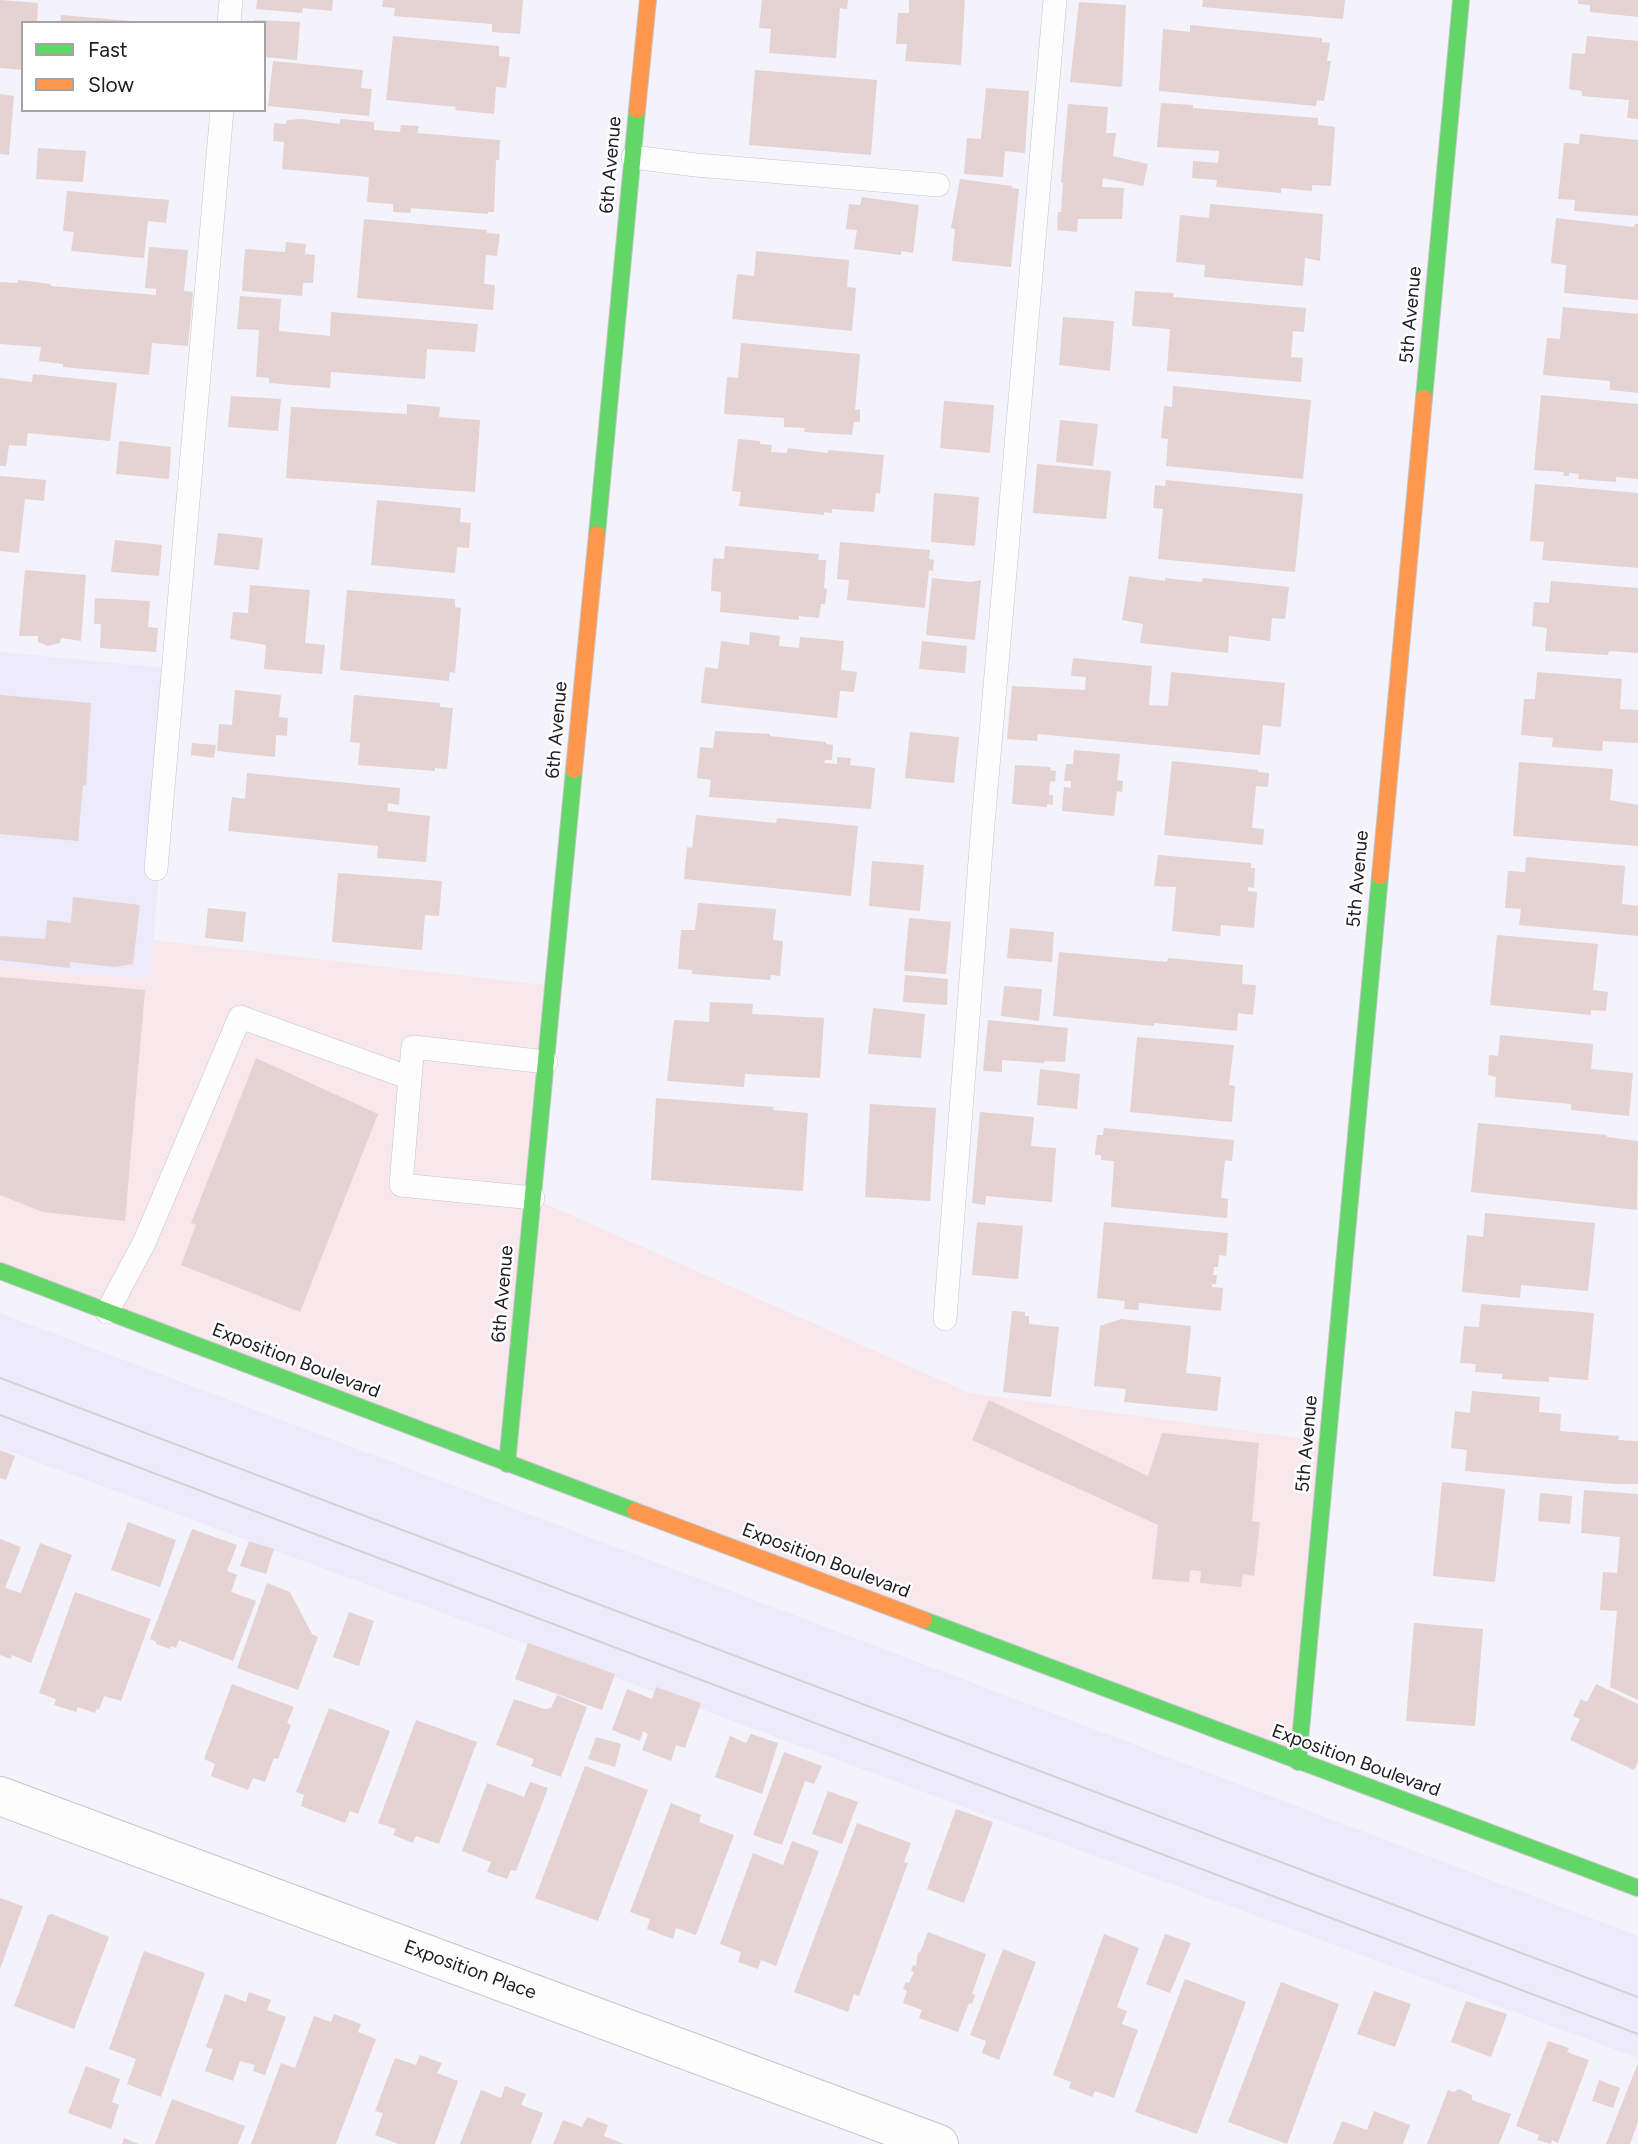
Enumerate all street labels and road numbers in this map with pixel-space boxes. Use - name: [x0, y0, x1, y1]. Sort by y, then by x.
- street label: 6th Avenue: [595, 115, 627, 215]
- street label: 5th Avenue: [1395, 265, 1427, 365]
- street label: 6th Avenue: [541, 680, 573, 780]
- street label: 5th Avenue: [1342, 829, 1374, 929]
- street label: 6th Avenue: [487, 1244, 519, 1344]
- street label: Exposition Boulevard: [209, 1318, 383, 1404]
- street label: 5th Avenue: [1291, 1394, 1323, 1494]
- street label: Exposition Boulevard: [739, 1518, 913, 1604]
- street label: Exposition Boulevard: [1268, 1720, 1444, 1802]
- street label: Exposition Place: [401, 1935, 539, 2005]

